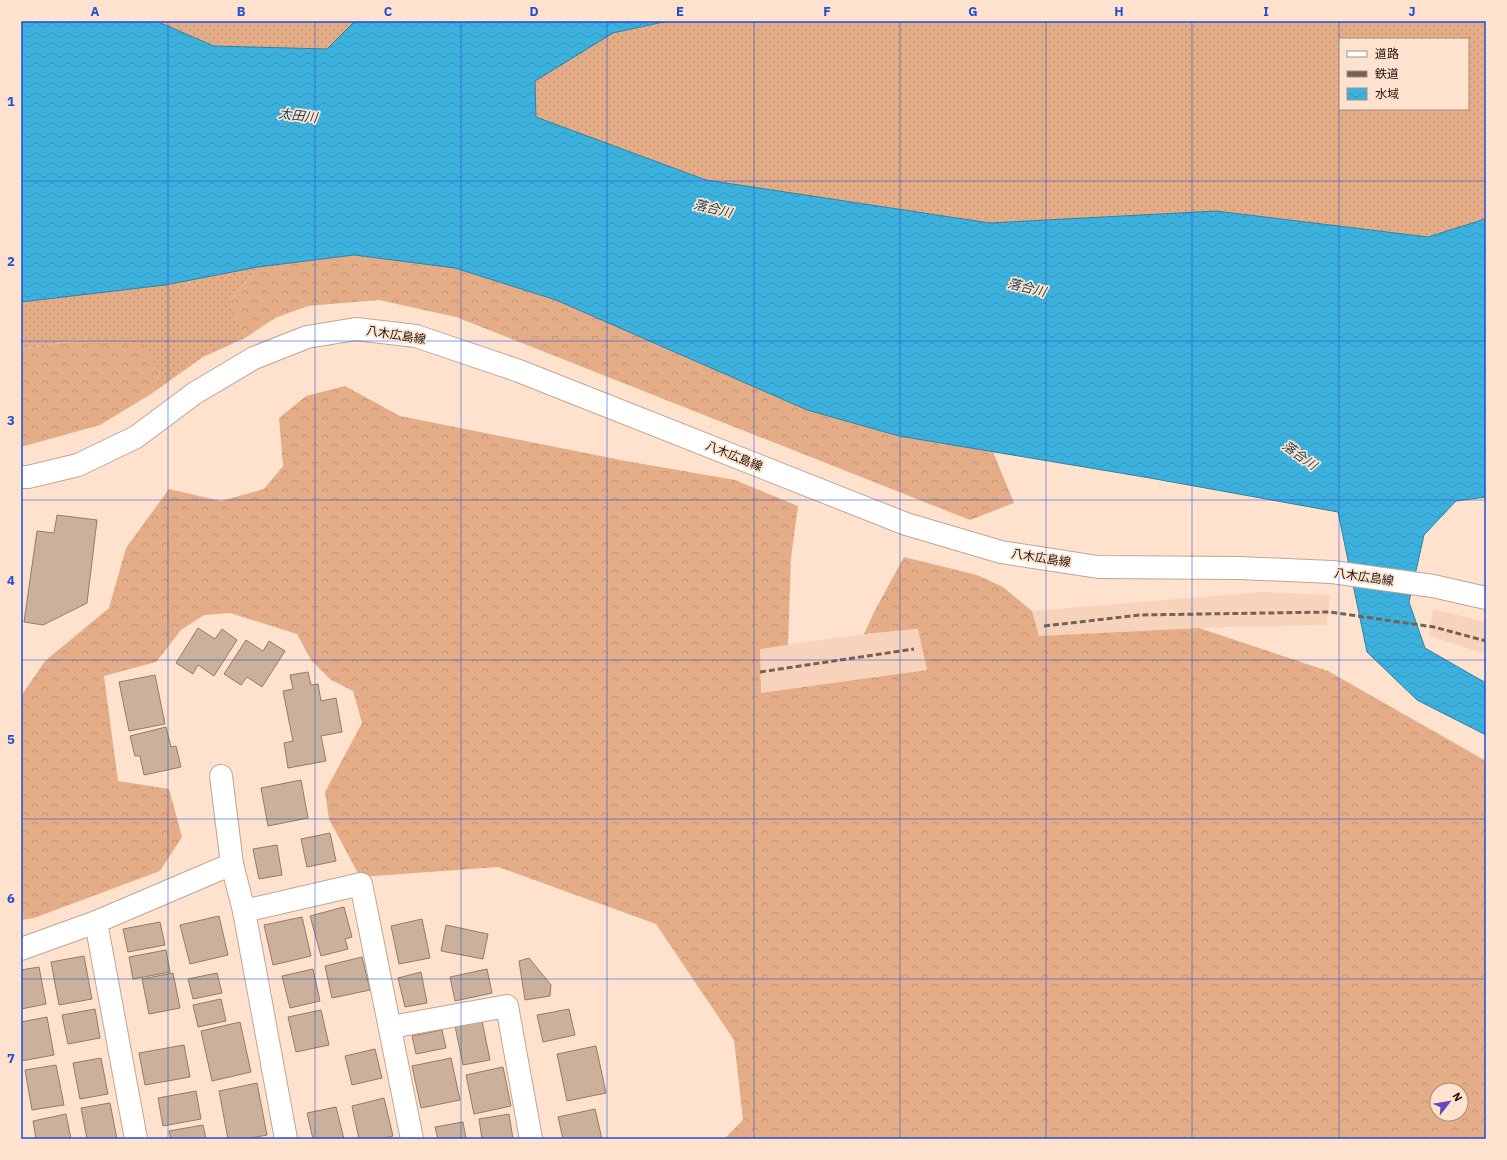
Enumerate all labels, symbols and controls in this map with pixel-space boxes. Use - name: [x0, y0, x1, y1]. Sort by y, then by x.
- text: A: [91, 3, 100, 20]
- text: B: [237, 3, 246, 20]
- text: C: [384, 3, 393, 20]
- text: D: [529, 3, 539, 20]
- text: E: [676, 3, 684, 20]
- text: F: [823, 3, 831, 20]
- text: G: [968, 3, 978, 20]
- text: H: [1114, 3, 1124, 20]
- text: I: [1263, 3, 1269, 20]
- text: J: [1408, 3, 1416, 20]
- legend: [1339, 38, 1469, 110]
- text: 道路: [1375, 46, 1399, 61]
- text: 鉄道: [1375, 66, 1399, 81]
- text: 水域: [1375, 86, 1399, 101]
- text: 1: [7, 93, 15, 110]
- water label: 太田川: [278, 105, 320, 127]
- water label: 落合川: [692, 196, 736, 222]
- text: 2: [7, 253, 15, 270]
- water label: 落合川: [1006, 275, 1050, 301]
- street label: 八木広島線: [365, 322, 427, 347]
- text: 3: [7, 412, 15, 429]
- street label: 八木広島線: [704, 437, 765, 474]
- water label: 落合川: [1279, 437, 1322, 475]
- street label: 八木広島線: [1010, 545, 1072, 570]
- street label: 八木広島線: [1333, 565, 1395, 588]
- text: 4: [7, 572, 15, 589]
- text: 5: [7, 731, 15, 748]
- text: 6: [7, 890, 15, 907]
- text: 7: [7, 1050, 15, 1067]
- north arrow: [1429, 1082, 1469, 1122]
- text: N: [1450, 1090, 1466, 1104]

